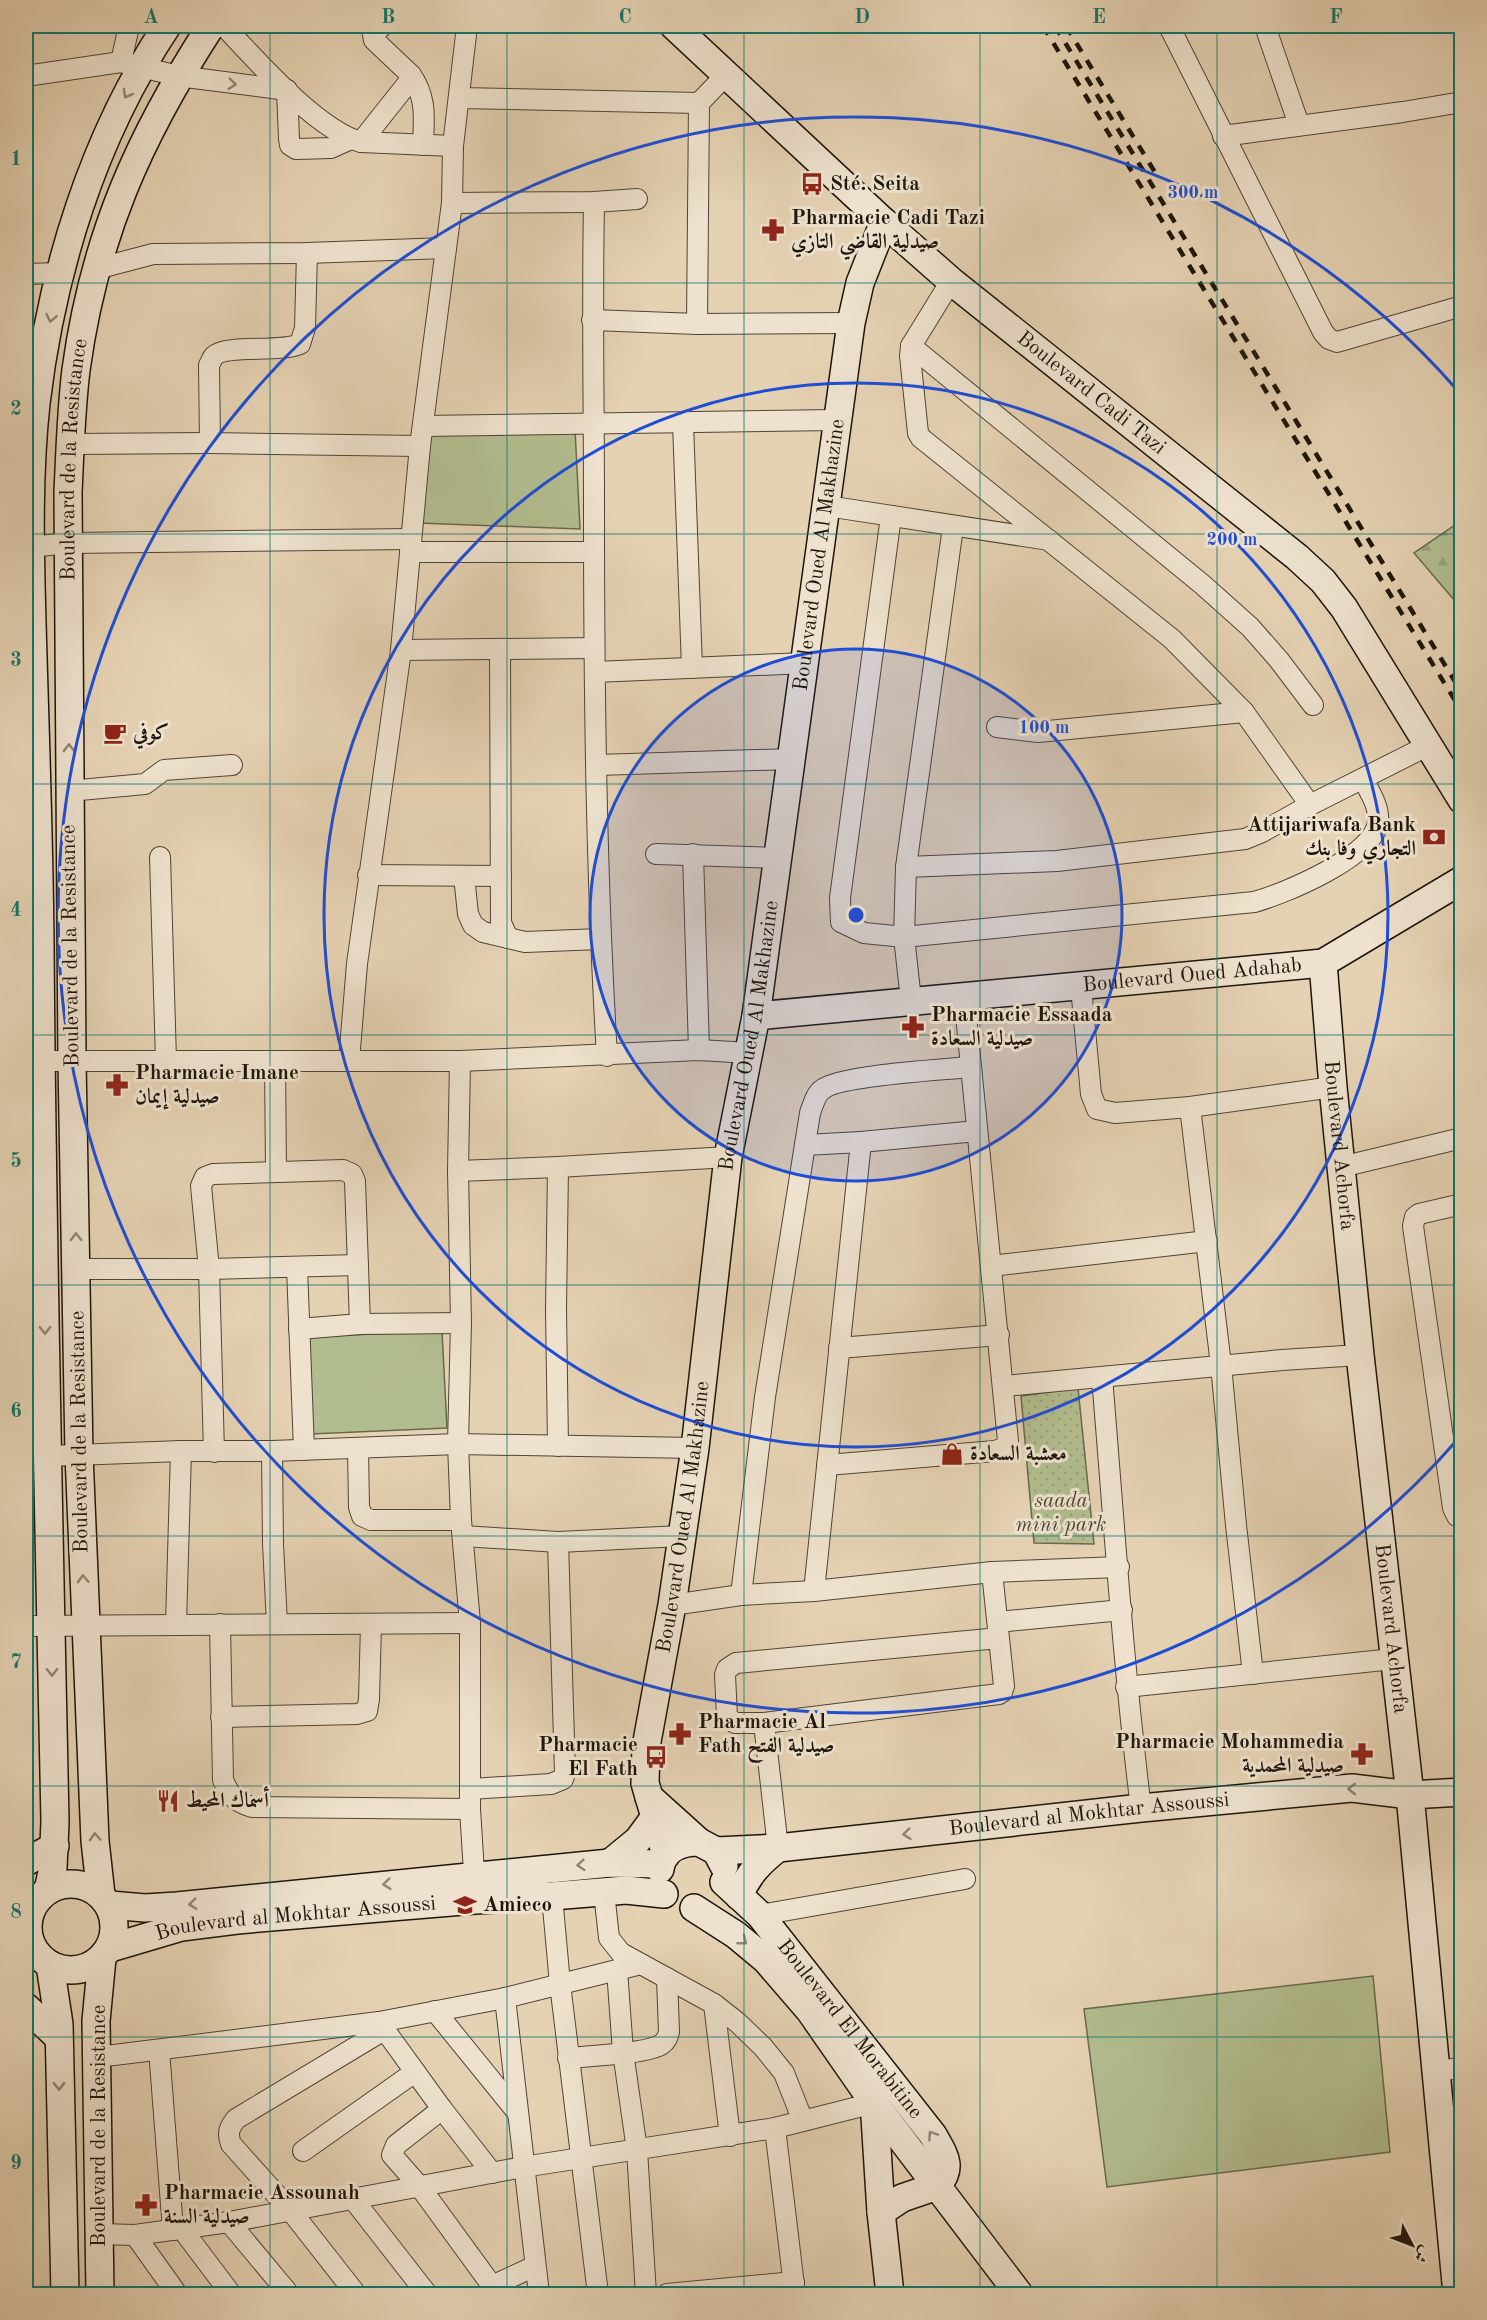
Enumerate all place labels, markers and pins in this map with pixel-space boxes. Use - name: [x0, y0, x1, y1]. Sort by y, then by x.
- bus stop icon: Sté. Seita: [799, 171, 825, 197]
- place label: Sté. Seita: [830, 174, 920, 195]
- place label: Pharmacie Cadi Tazi صيدلية القاضي التازي: [791, 208, 985, 261]
- pharmacy icon: Pharmacie Cadi Tazi صيدلية القاضي التازي: [760, 217, 786, 243]
- cafe icon: كوفي: [102, 720, 128, 746]
- place label: كوفي: [132, 722, 169, 750]
- place label: Attijariwafa Bank التجاري وفا بنك: [1247, 815, 1416, 865]
- bank icon: Attijariwafa Bank التجاري وفا بنك: [1421, 824, 1447, 850]
- centre of rings: [846, 905, 866, 925]
- place label: Pharmacie Essaada صيدلية السعادة: [931, 1005, 1113, 1050]
- pharmacy icon: Pharmacie Essaada صيدلية السعادة: [900, 1014, 926, 1040]
- place label: Pharmacie Imane صيدلية إيمان: [135, 1063, 299, 1110]
- pharmacy icon: Pharmacie Imane صيدلية إيمان: [104, 1072, 130, 1098]
- shop icon: معشبة السعادة: [939, 1441, 965, 1467]
- place label: معشبة السعادة: [970, 1443, 1067, 1466]
- place label: Pharmacie Al Fath صيدلية الفتح: [698, 1712, 834, 1764]
- pharmacy icon: Pharmacie Al Fath صيدلية الفتح: [667, 1721, 693, 1747]
- place label: Pharmacie Mohammedia صيدلية المحمدية: [1115, 1732, 1344, 1778]
- place label: Pharmacie El Fath: [538, 1735, 638, 1780]
- pharmacy icon: Pharmacie Mohammedia صيدلية المحمدية: [1349, 1741, 1375, 1767]
- bus stop icon: Pharmacie El Fath: [643, 1744, 669, 1770]
- place label: أسماك المحيط: [186, 1786, 269, 1812]
- restaurant icon: أسماك المحيط: [155, 1788, 181, 1814]
- school or university icon: Amieco: [452, 1892, 478, 1918]
- place label: Amieco: [483, 1895, 552, 1916]
- place label: Pharmacie Assounah صيدلية السنة: [164, 2183, 360, 2228]
- pharmacy icon: Pharmacie Assounah صيدلية السنة: [133, 2192, 159, 2218]

